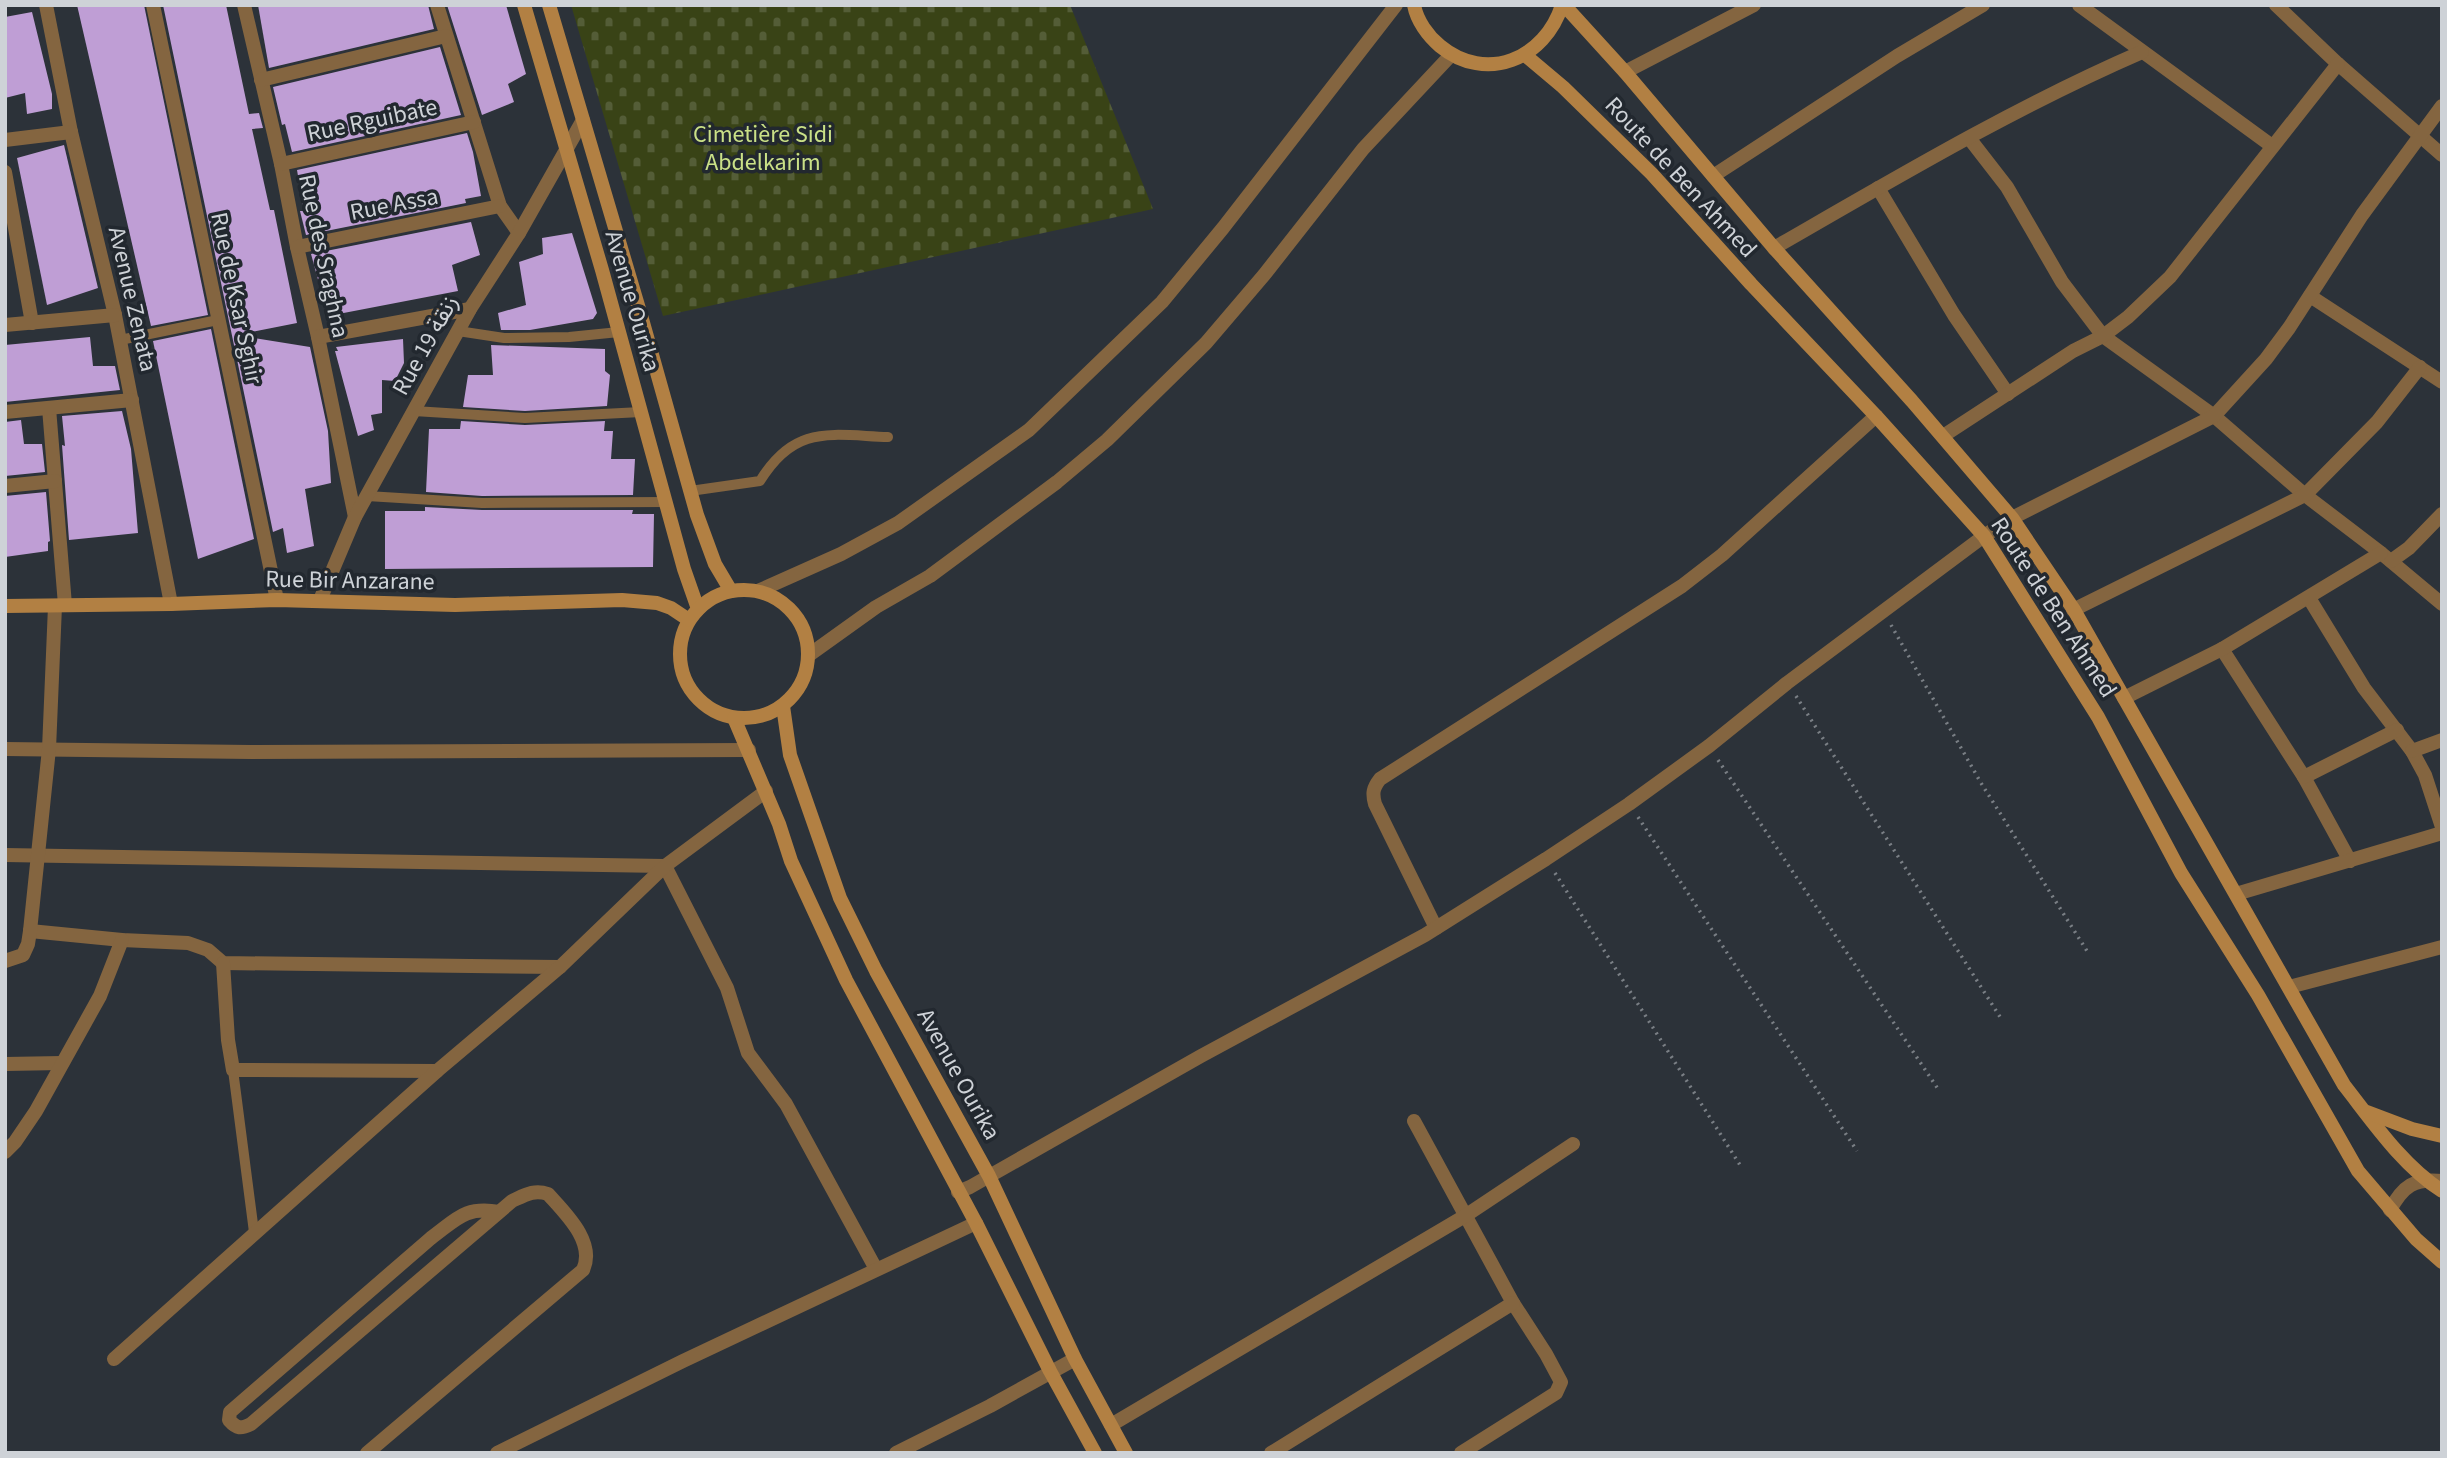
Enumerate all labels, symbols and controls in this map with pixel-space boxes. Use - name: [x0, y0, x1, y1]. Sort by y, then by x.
- street label: Route de Ben Ahmed: [1597, 89, 1765, 266]
- street label: Rue Rguibate: [304, 90, 441, 151]
- park label: Cimetière Sidi Abdelkarim: [693, 117, 833, 180]
- street label: Rue des Sraghna: [289, 171, 358, 341]
- street label: Rue Assa: [347, 179, 441, 230]
- street label: Rue de Ksar Sghir: [201, 209, 272, 388]
- street label: Avenue Zenata: [99, 223, 166, 375]
- street label: Avenue Ourika: [596, 226, 669, 376]
- street label: Rue 19 زنقة: [383, 289, 467, 402]
- street label: Route de Ben Ahmed: [1982, 510, 2125, 705]
- street label: Rue Bir Anzarane: [265, 562, 435, 599]
- street label: Avenue Ourika: [908, 1002, 1009, 1146]

